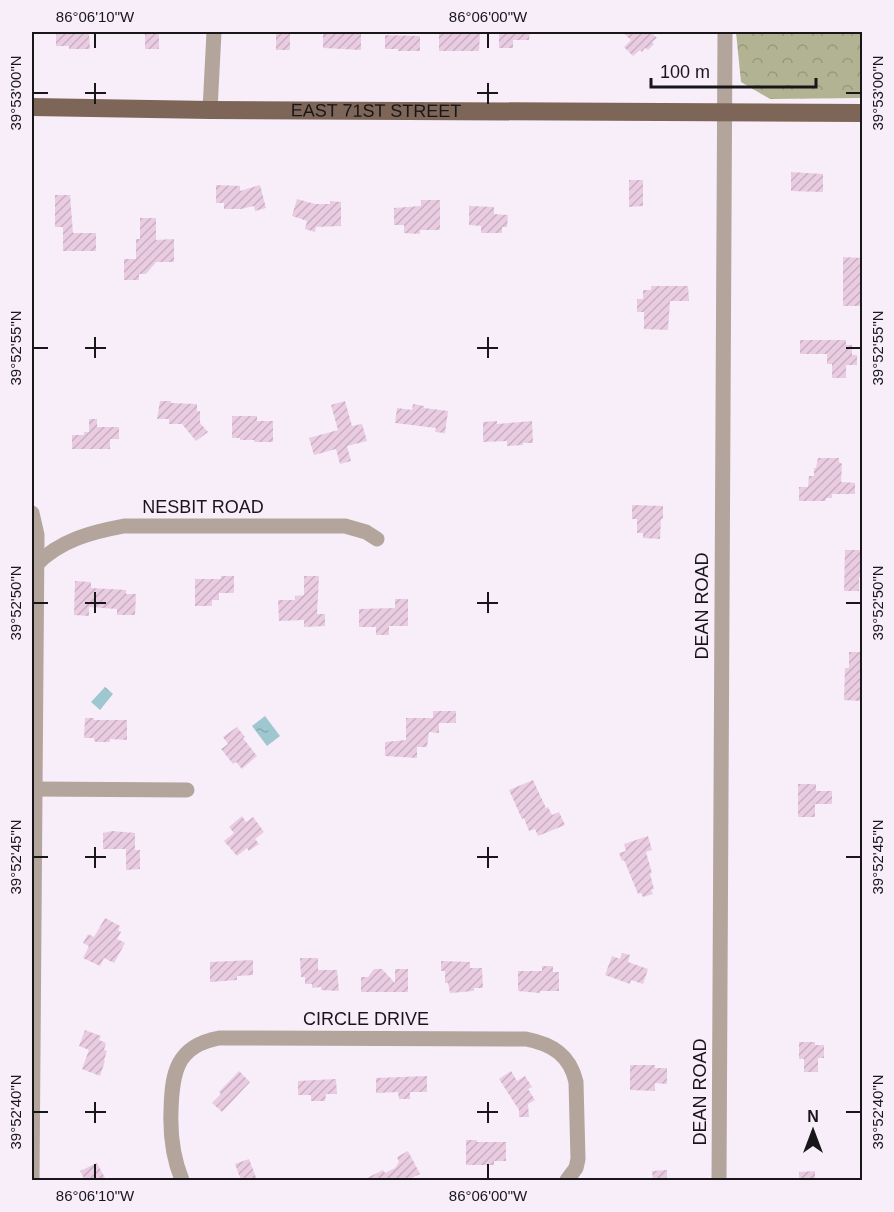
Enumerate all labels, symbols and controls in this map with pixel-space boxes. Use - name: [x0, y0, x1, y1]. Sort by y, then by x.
- text: 86°06'10"W: [56, 8, 135, 25]
- text: 86°06'00"W: [449, 8, 528, 25]
- scale bar: [651, 51, 816, 89]
- text: 39°53'00"N: [7, 55, 24, 131]
- text: 39°53'00"N: [869, 55, 886, 131]
- text: 100 m: [660, 62, 710, 82]
- street label: EAST 71ST STREET: [291, 100, 461, 121]
- text: 39°52'55"N: [7, 310, 24, 386]
- text: 39°52'55"N: [869, 310, 886, 386]
- street label: NESBIT ROAD: [142, 497, 264, 517]
- street label: DEAN ROAD: [692, 552, 712, 660]
- text: 39°52'50"N: [7, 565, 24, 641]
- text: 39°52'50"N: [869, 565, 886, 641]
- text: 39°52'45"N: [7, 819, 24, 895]
- text: 39°52'45"N: [869, 819, 886, 895]
- street label: CIRCLE DRIVE: [303, 1009, 429, 1029]
- street label: DEAN ROAD: [690, 1038, 710, 1146]
- text: 39°52'40"N: [7, 1074, 24, 1150]
- text: 39°52'40"N: [869, 1074, 886, 1150]
- north arrow: [783, 1101, 843, 1161]
- text: N: [807, 1108, 819, 1125]
- text: 86°06'10"W: [56, 1187, 135, 1204]
- text: 86°06'00"W: [449, 1187, 528, 1204]

